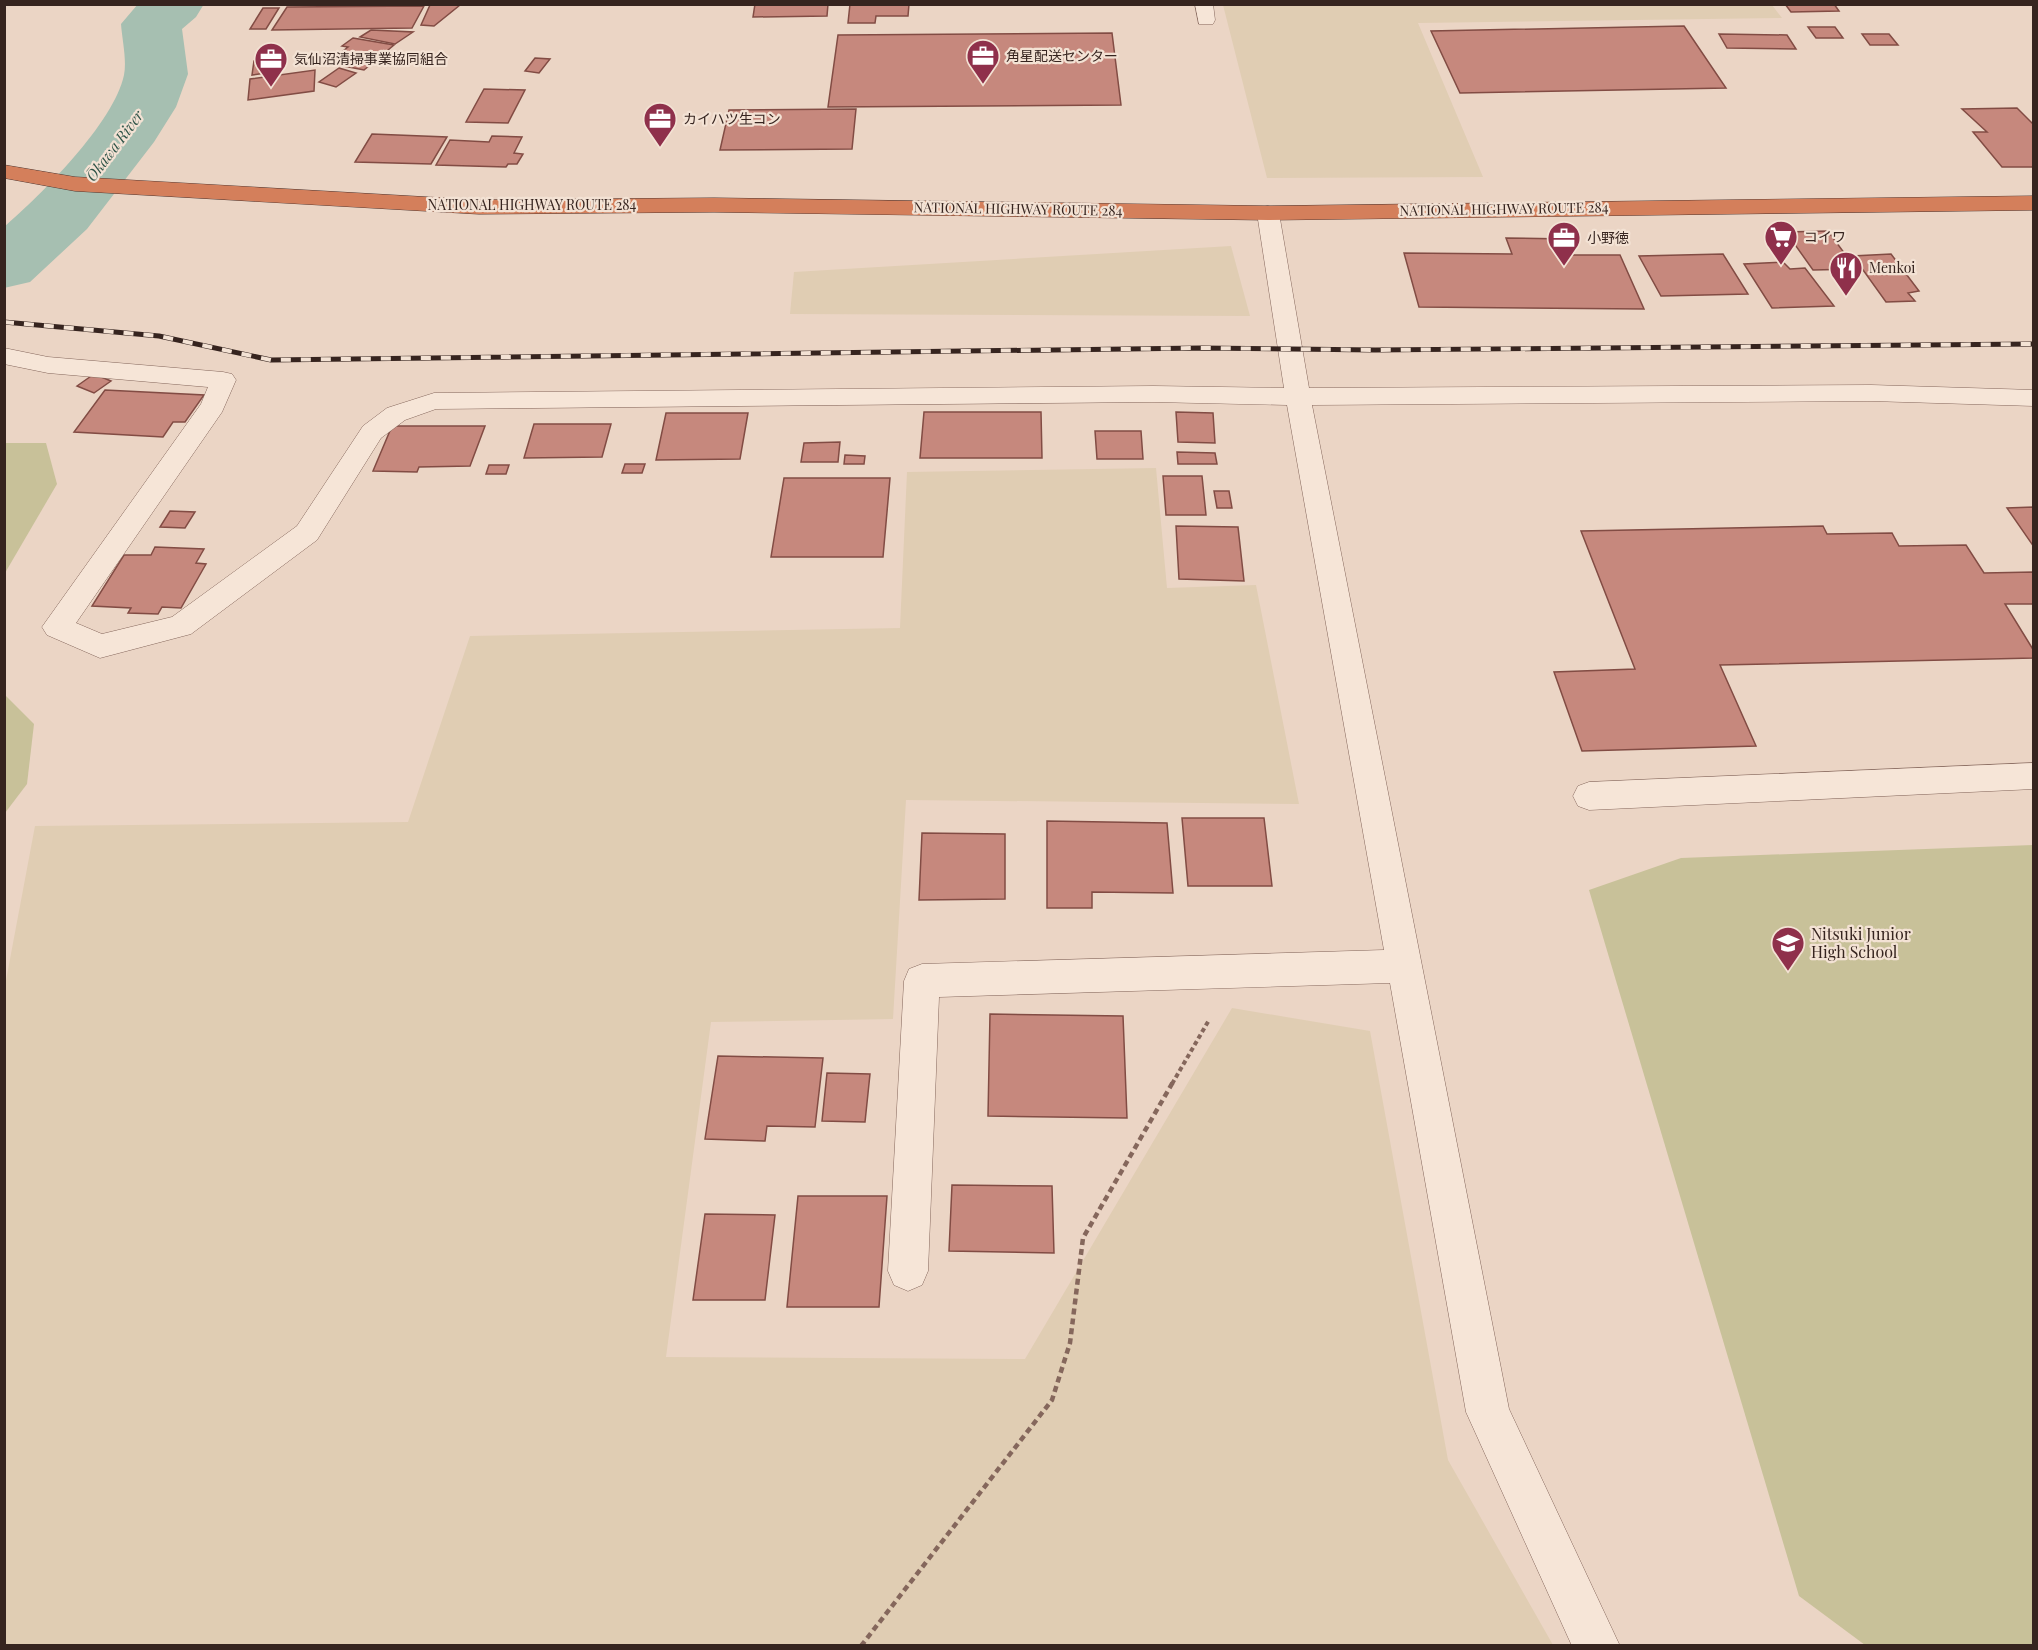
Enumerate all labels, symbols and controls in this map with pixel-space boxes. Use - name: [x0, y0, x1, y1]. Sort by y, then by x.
- office icon: 角星配送センター: [965, 38, 1001, 85]
- office icon: 気仙沼清掃事業協同組合: [253, 41, 289, 88]
- place label: 角星配送センター: [1006, 46, 1118, 65]
- place label: 気仙沼清掃事業協同組合: [294, 49, 448, 68]
- office icon: カイハツ生コン: [642, 101, 678, 148]
- water label: Ōkawa River: [81, 105, 148, 185]
- place label: カイハツ生コン: [683, 109, 781, 128]
- street label: NATIONAL HIGHWAY ROUTE 284: [427, 195, 637, 214]
- street label: NATIONAL HIGHWAY ROUTE 284: [913, 197, 1123, 220]
- street label: NATIONAL HIGHWAY ROUTE 284: [1399, 197, 1609, 220]
- supermarket icon: コイワ: [1763, 219, 1799, 266]
- office icon: 小野徳: [1546, 220, 1582, 267]
- place label: コイワ: [1804, 227, 1846, 246]
- place label: 小野徳: [1587, 228, 1629, 247]
- restaurant icon: Menkoi: [1828, 250, 1864, 297]
- place label: Menkoi: [1869, 258, 1915, 277]
- place label: Nitsuki Junior High School: [1811, 923, 1911, 962]
- school or university icon: Nitsuki Junior High School: [1770, 925, 1806, 972]

